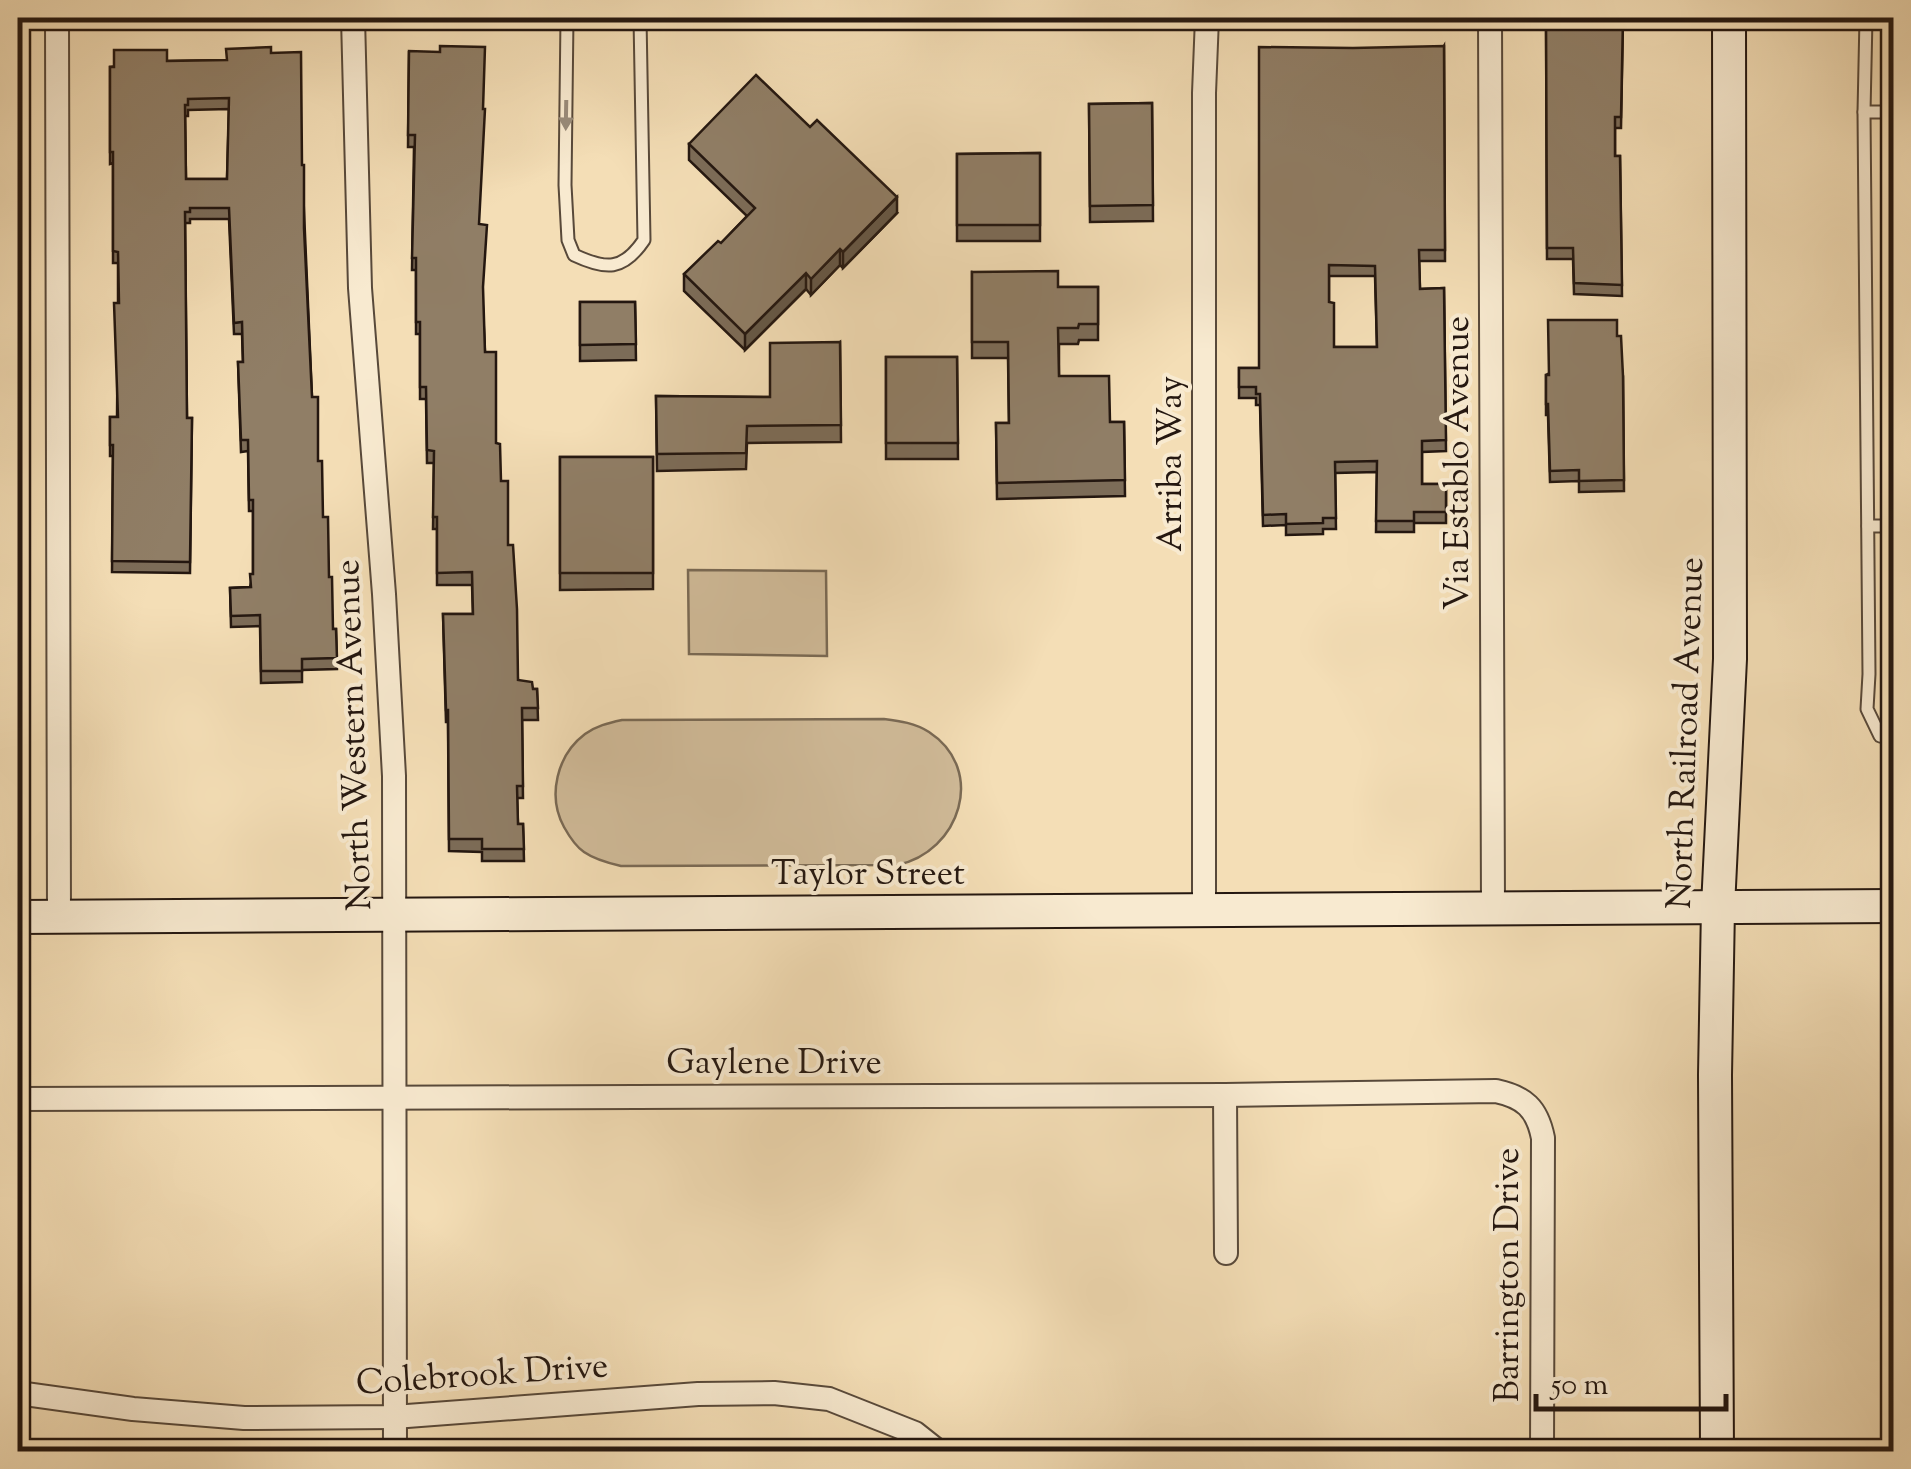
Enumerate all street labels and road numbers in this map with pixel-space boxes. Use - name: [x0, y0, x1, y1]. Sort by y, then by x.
- street label: Via Establo Avenue: [1434, 316, 1485, 610]
- street label: Arriba Way: [1147, 376, 1198, 552]
- street label: North Railroad Avenue: [1656, 556, 1719, 910]
- street label: North Western Avenue: [324, 558, 387, 912]
- street label: Taylor Street: [771, 850, 965, 901]
- street label: Gaylene Drive: [666, 1039, 882, 1090]
- street label: Barrington Drive: [1484, 1148, 1535, 1402]
- street label: Colebrook Drive: [354, 1342, 610, 1411]

